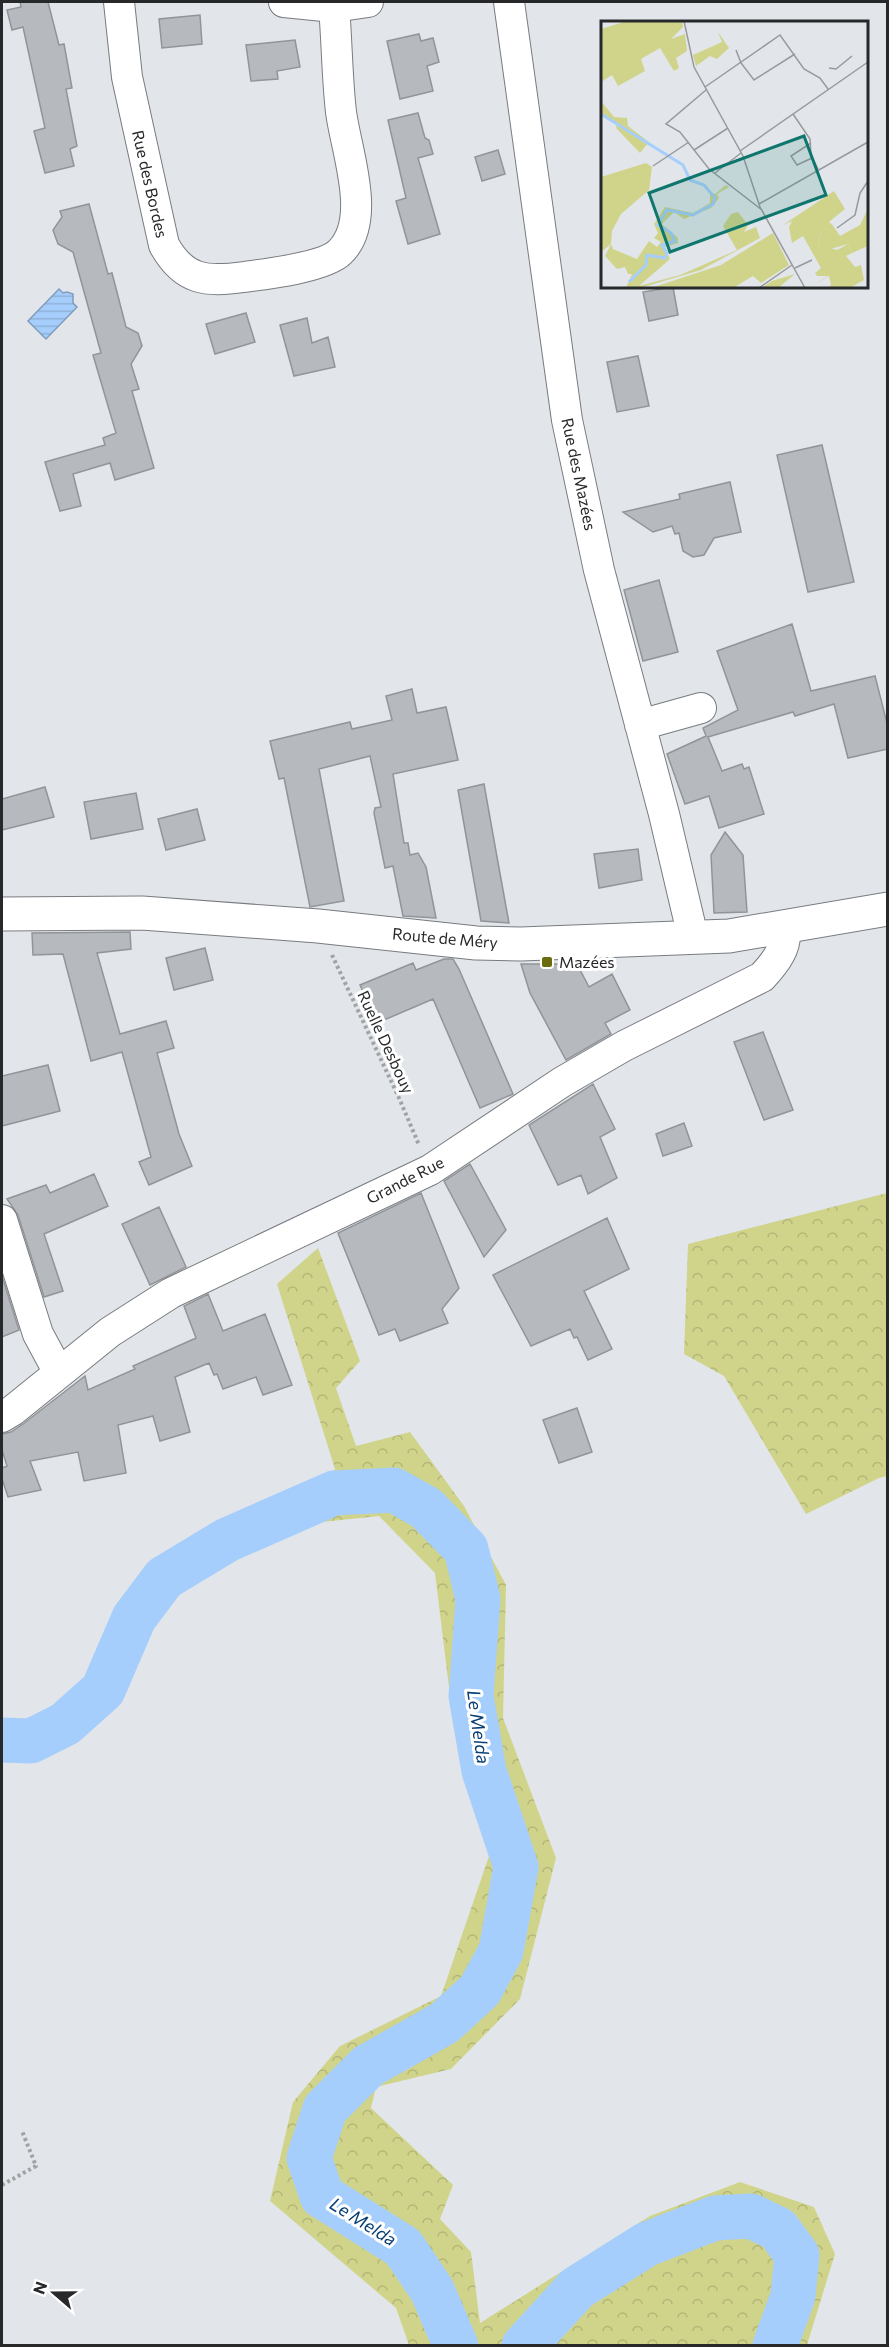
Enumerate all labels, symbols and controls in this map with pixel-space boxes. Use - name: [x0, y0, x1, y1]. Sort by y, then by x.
- inset map: [601, 21, 868, 288]
- street label: Rue des Bordes: [129, 128, 172, 240]
- street label: Rue des Mazées: [558, 416, 601, 532]
- street label: Route de Méry: [392, 923, 499, 952]
- place label: Mazées: [559, 952, 615, 971]
- marker: Mazées: [540, 955, 554, 969]
- street label: Ruelle Desbouy: [354, 987, 419, 1096]
- street label: Grande Rue: [363, 1152, 447, 1207]
- water label: Le Melda: [463, 1689, 495, 1765]
- water label: Le Melda: [326, 2192, 401, 2250]
- north arrow: [24, 2263, 84, 2323]
- text: N: [28, 2279, 50, 2297]

